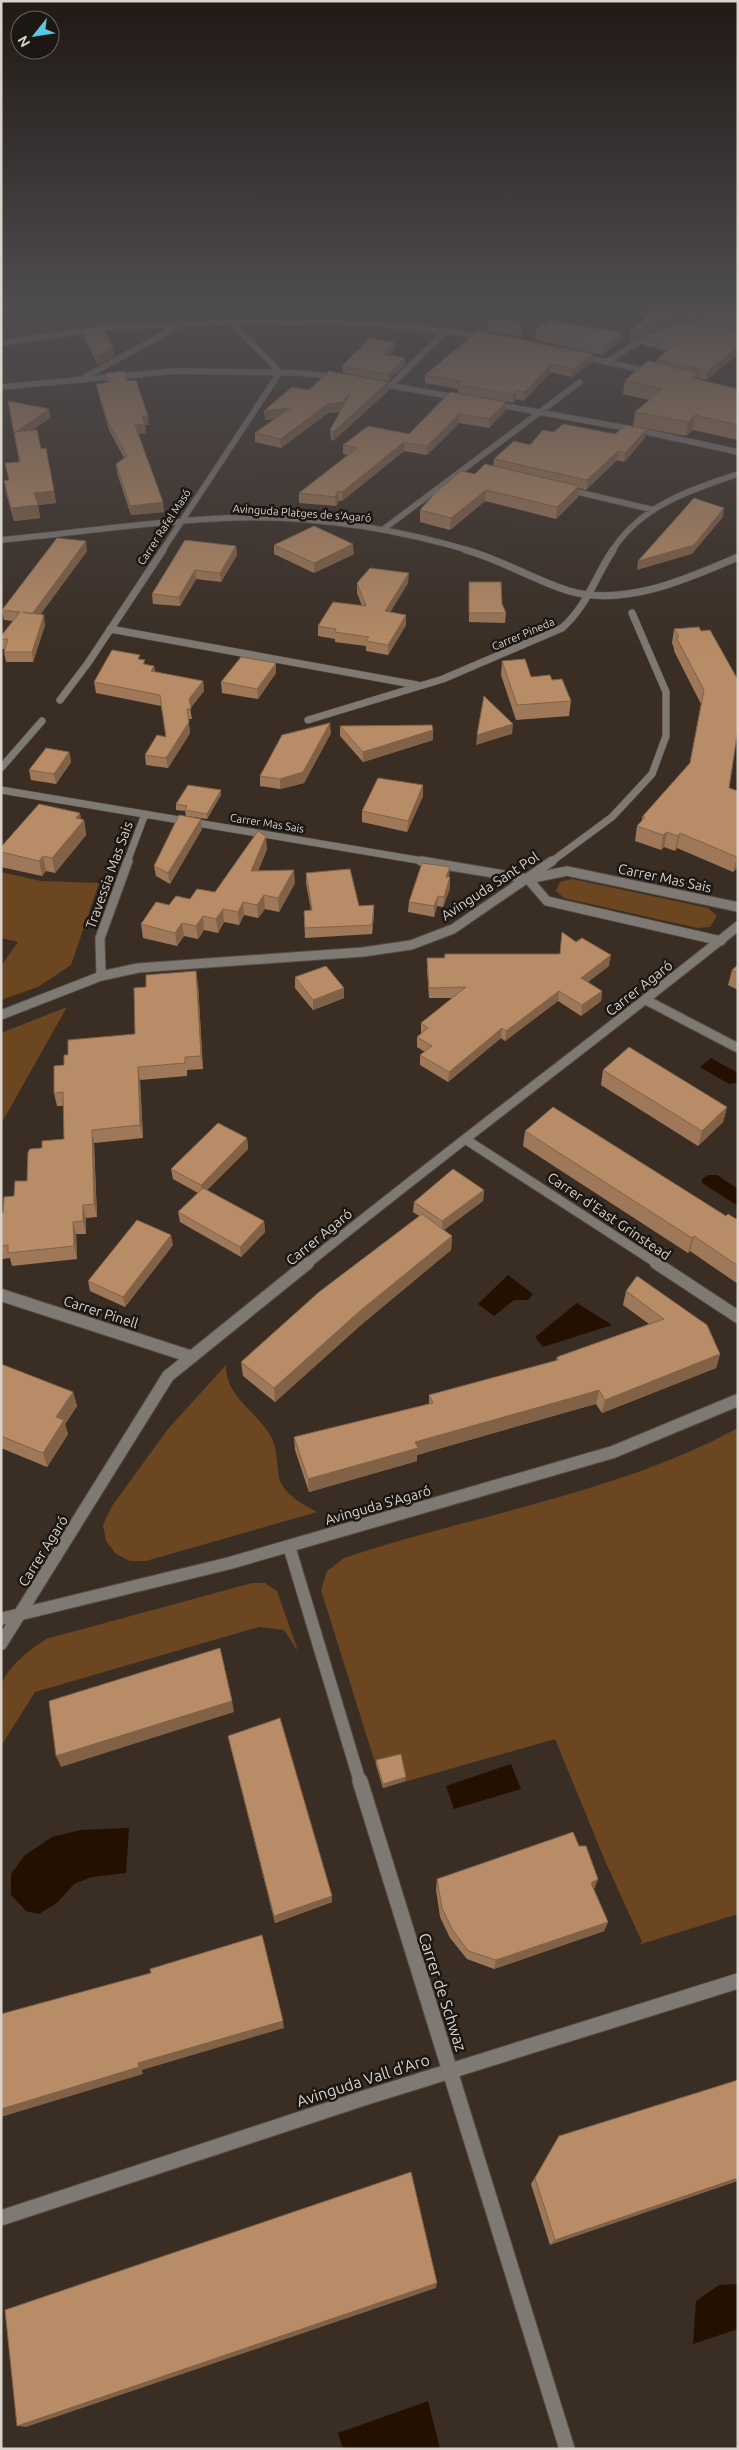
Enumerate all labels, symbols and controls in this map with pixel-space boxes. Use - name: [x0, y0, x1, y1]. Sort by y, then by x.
- north arrow: [10, 10, 60, 60]
- text: N: [14, 33, 33, 50]
- street label: Carrer Rafel Masó: [135, 487, 193, 567]
- street label: Avinguda Platges de s'Agaró: [232, 502, 372, 524]
- street label: Carrer Pineda: [490, 615, 556, 653]
- street label: Carrer Mas Sais: [229, 811, 305, 835]
- street label: Travessia Mas Sais: [82, 819, 136, 931]
- street label: Avinguda Sant Pol: [438, 848, 542, 924]
- street label: Carrer Mas Sais: [617, 860, 713, 896]
- street label: Carrer Agaró: [602, 957, 676, 1019]
- street label: Carrer d'East Grinstead: [545, 1169, 673, 1263]
- street label: Carrer Agaró: [283, 1205, 355, 1269]
- street label: Carrer Pinell: [62, 1292, 141, 1332]
- street label: Avinguda S'Agaró: [323, 1482, 433, 1528]
- street label: Carrer Agaró: [15, 1513, 71, 1589]
- street label: Carrer de Schwaz: [415, 1930, 471, 2054]
- street label: Avinguda Vall d'Aro: [294, 2050, 432, 2110]

